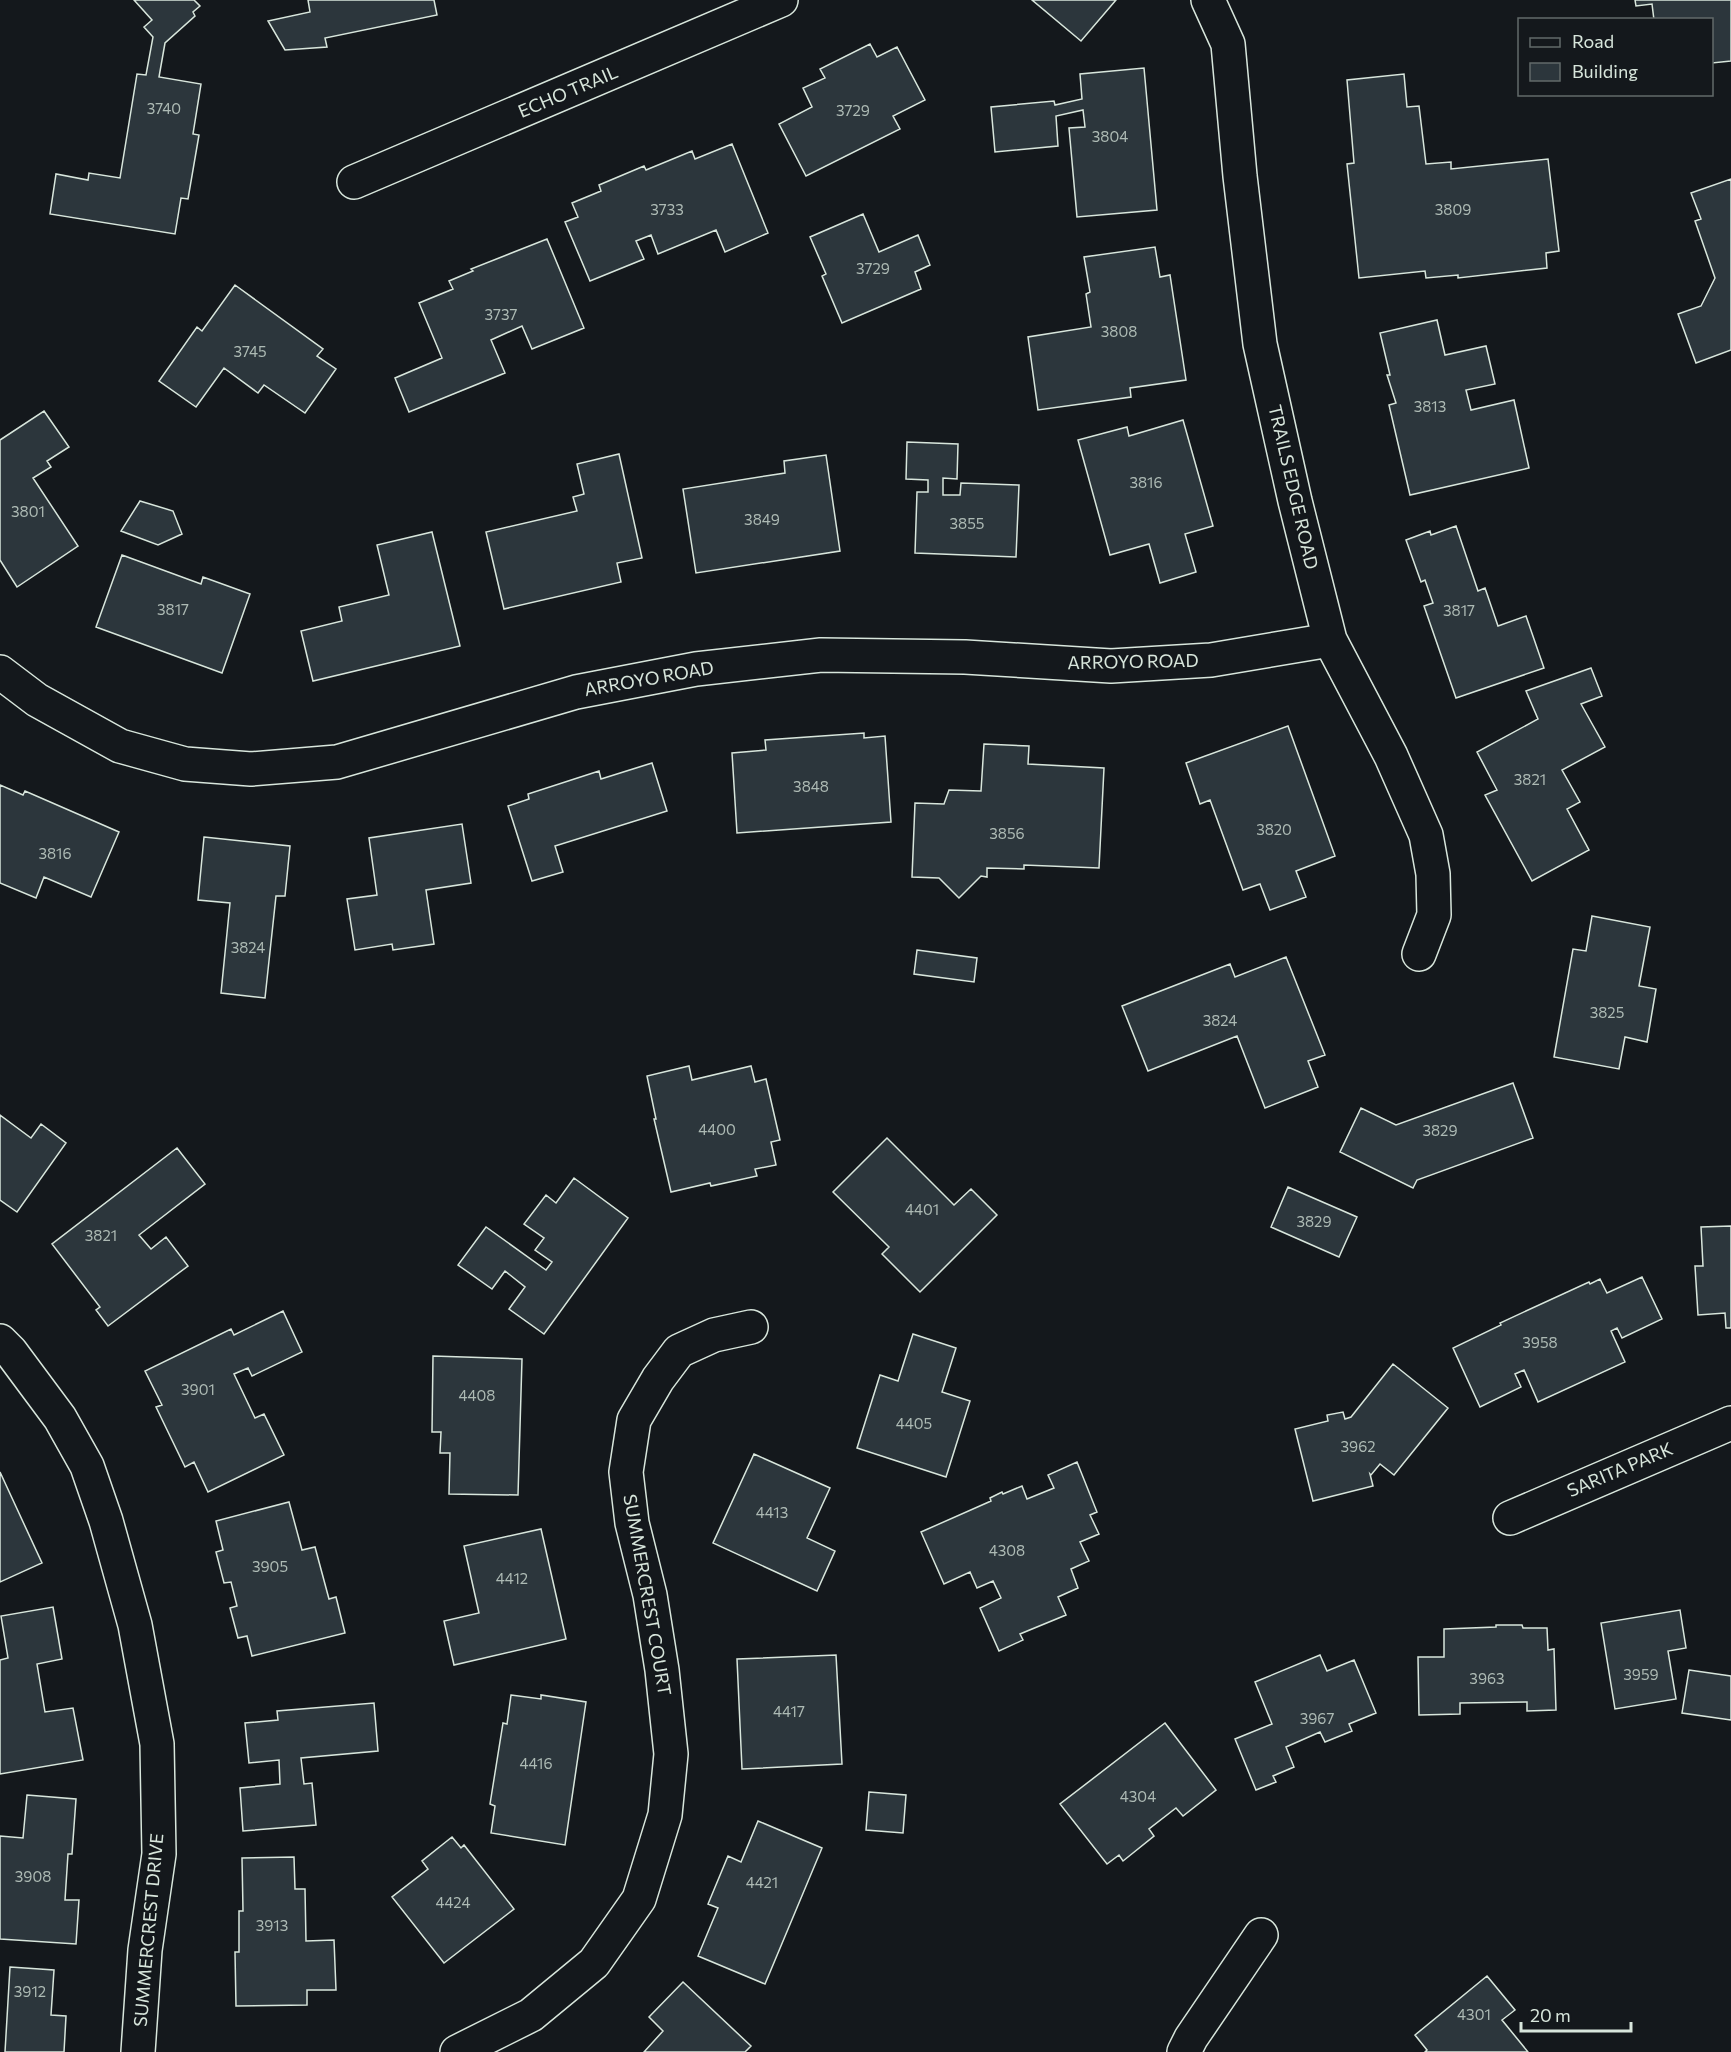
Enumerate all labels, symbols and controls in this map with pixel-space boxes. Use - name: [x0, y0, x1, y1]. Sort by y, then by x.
- legend: [1518, 18, 1713, 96]
- text: Road: [1572, 30, 1614, 52]
- street label: ECHO TRAIL: [515, 60, 621, 122]
- text: Building: [1572, 60, 1638, 82]
- house number: 3740: [147, 99, 181, 117]
- house number: 3729: [836, 101, 870, 119]
- house number: 3804: [1092, 127, 1128, 145]
- house number: 3733: [650, 200, 684, 218]
- house number: 3809: [1435, 200, 1471, 218]
- house number: 3729: [856, 259, 890, 277]
- house number: 3737: [485, 305, 517, 323]
- house number: 3808: [1101, 322, 1137, 340]
- house number: 3745: [233, 342, 267, 360]
- house number: 3813: [1414, 397, 1446, 415]
- street label: TRAILS EDGE ROAD: [1264, 402, 1324, 571]
- house number: 3816: [1129, 473, 1163, 491]
- house number: 3801: [11, 502, 45, 520]
- house number: 3849: [744, 510, 780, 528]
- house number: 3855: [950, 514, 984, 532]
- house number: 3817: [157, 600, 189, 618]
- house number: 3817: [1443, 601, 1475, 619]
- street label: ARROYO ROAD: [1067, 649, 1199, 673]
- street label: ARROYO ROAD: [582, 656, 715, 700]
- house number: 3821: [1514, 770, 1546, 788]
- house number: 3848: [793, 777, 829, 795]
- house number: 3820: [1256, 820, 1292, 838]
- house number: 3856: [989, 824, 1025, 842]
- house number: 3816: [38, 844, 72, 862]
- house number: 3824: [231, 938, 265, 956]
- house number: 3825: [1590, 1003, 1624, 1021]
- house number: 3824: [1203, 1011, 1237, 1029]
- house number: 4400: [698, 1120, 736, 1138]
- house number: 3829: [1422, 1121, 1458, 1139]
- house number: 4401: [905, 1200, 939, 1218]
- house number: 3829: [1296, 1212, 1332, 1230]
- house number: 3821: [85, 1226, 117, 1244]
- house number: 3958: [1522, 1333, 1558, 1351]
- house number: 3901: [181, 1380, 215, 1398]
- house number: 4408: [459, 1386, 495, 1404]
- house number: 4405: [896, 1414, 932, 1432]
- house number: 3962: [1340, 1437, 1376, 1455]
- street label: SARITA PARK: [1563, 1437, 1676, 1501]
- street label: SUMMERCREST COURT: [619, 1492, 677, 1697]
- house number: 4413: [756, 1503, 788, 1521]
- house number: 4308: [989, 1541, 1025, 1559]
- house number: 3905: [252, 1557, 288, 1575]
- house number: 4412: [496, 1569, 528, 1587]
- house number: 3959: [1623, 1665, 1659, 1683]
- house number: 3963: [1469, 1669, 1505, 1687]
- house number: 4417: [773, 1702, 805, 1720]
- house number: 3967: [1300, 1709, 1334, 1727]
- house number: 4416: [519, 1754, 553, 1772]
- house number: 4304: [1120, 1787, 1156, 1805]
- street label: SUMMERCREST DRIVE: [129, 1832, 167, 2028]
- house number: 3908: [15, 1867, 51, 1885]
- house number: 4421: [746, 1873, 778, 1891]
- house number: 4424: [436, 1893, 470, 1911]
- house number: 3913: [256, 1916, 288, 1934]
- house number: 3912: [14, 1982, 46, 2000]
- scale bar: [1521, 1995, 1630, 2033]
- text: 20 m: [1530, 2004, 1571, 2026]
- house number: 4301: [1457, 2005, 1491, 2023]

